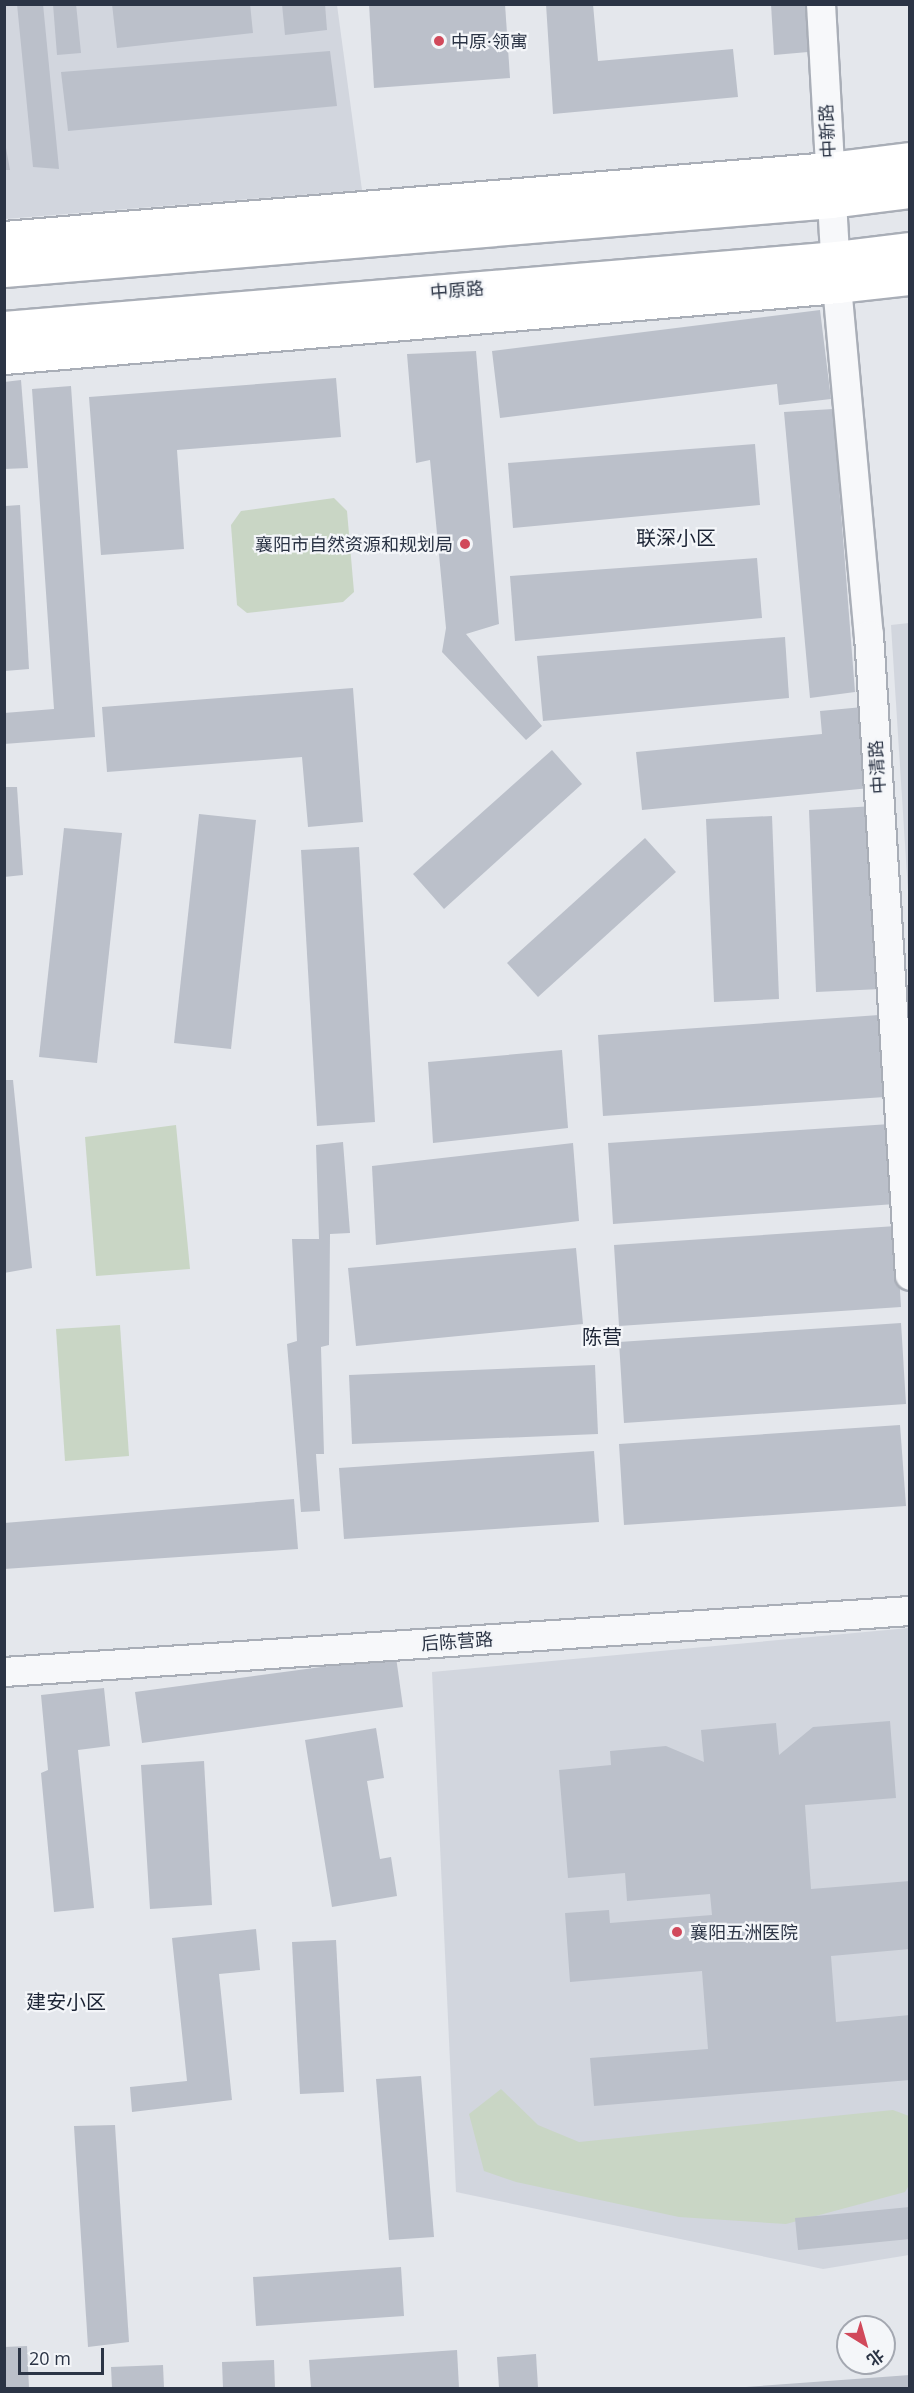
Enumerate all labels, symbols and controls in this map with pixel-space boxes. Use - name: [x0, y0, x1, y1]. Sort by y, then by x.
- place label: 中原·领寓: [451, 30, 528, 52]
- marker: 中原·领寓: [432, 34, 446, 48]
- street label: 中新路: [815, 103, 839, 159]
- street label: 中原路: [429, 277, 485, 303]
- district label: 联深小区: [636, 525, 716, 549]
- place label: 襄阳市自然资源和规划局: [255, 533, 453, 555]
- marker: 襄阳市自然资源和规划局: [458, 537, 472, 551]
- street label: 中清路: [864, 739, 890, 795]
- district label: 陈营: [582, 1324, 622, 1348]
- street label: 后陈营路: [420, 1628, 494, 1654]
- place label: 襄阳五洲医院: [690, 1921, 798, 1943]
- marker: 襄阳五洲医院: [668, 1923, 686, 1941]
- district label: 建安小区: [26, 1989, 106, 2013]
- north arrow: [836, 2315, 896, 2375]
- scale bar: [21, 2336, 106, 2374]
- text: 北: [863, 2344, 889, 2371]
- text: 20 m: [29, 2346, 71, 2370]

